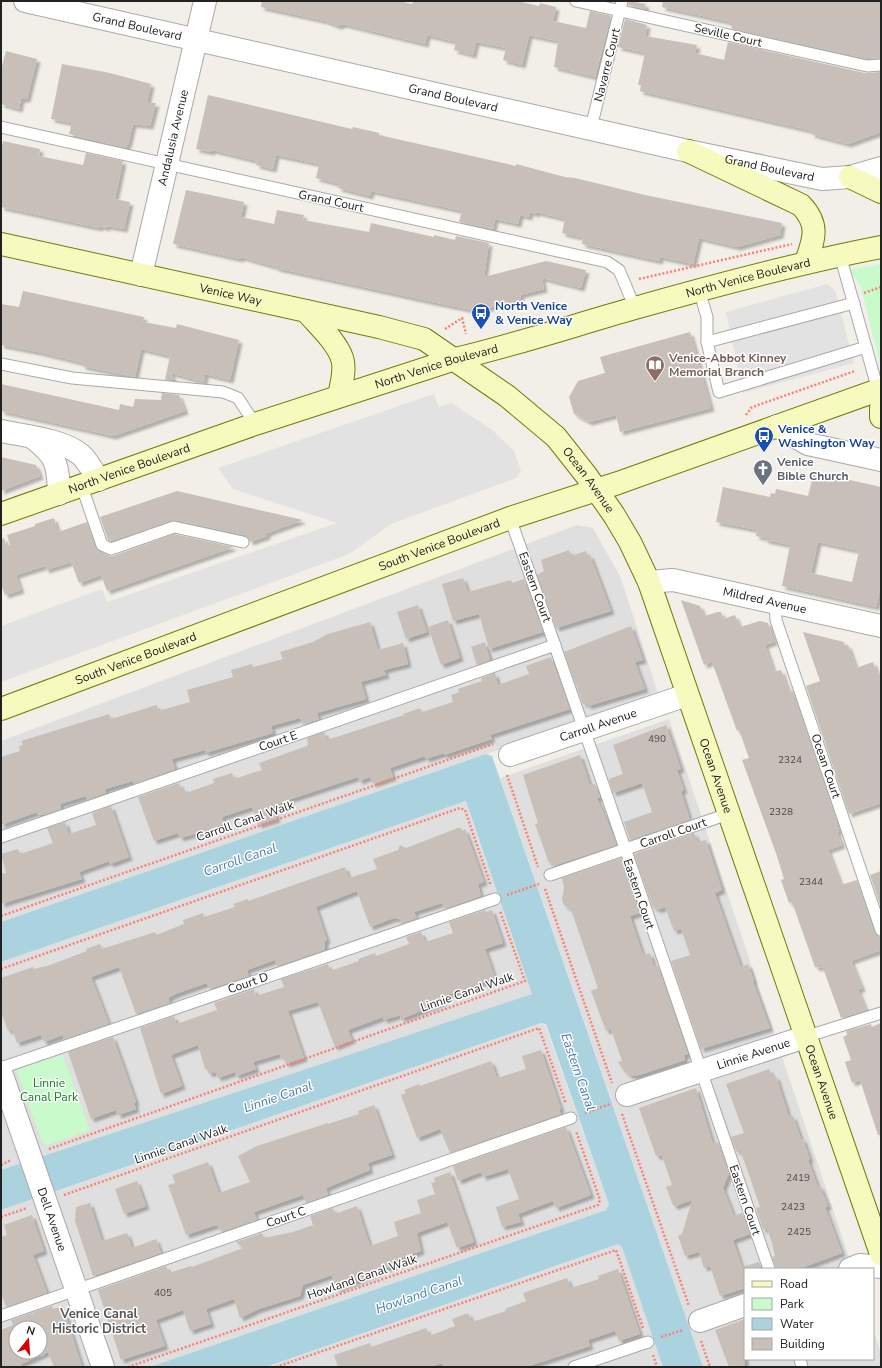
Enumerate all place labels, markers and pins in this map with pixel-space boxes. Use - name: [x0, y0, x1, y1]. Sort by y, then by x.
- place label: North Venice & Venice Way: [495, 298, 573, 328]
- bus stop icon: North Venice & Venice Way: [470, 302, 492, 330]
- place label: Venice-Abbot Kinney Memorial Branch: [668, 350, 787, 380]
- library icon: Venice-Abbot Kinney Memorial Branch: [644, 354, 666, 382]
- place label: Venice & Washington Way: [777, 421, 875, 451]
- bus stop icon: Venice & Washington Way: [753, 425, 775, 453]
- place label: Venice Bible Church: [776, 454, 848, 484]
- church icon: Venice Bible Church: [752, 458, 774, 486]

